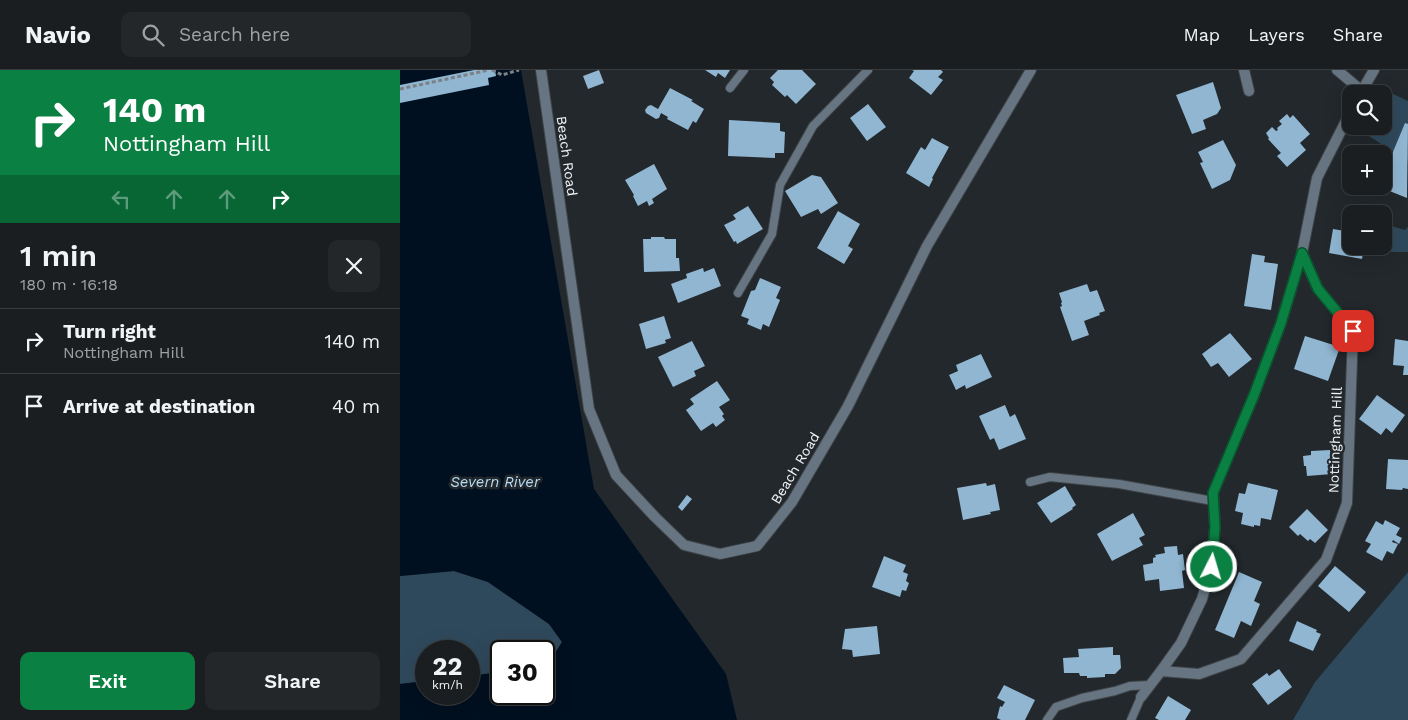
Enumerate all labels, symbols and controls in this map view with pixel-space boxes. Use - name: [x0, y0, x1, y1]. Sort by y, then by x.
- search box: [121, 12, 471, 57]
- text: Navio: [25, 21, 91, 49]
- icon: search: [139, 21, 167, 49]
- text: Search here: [179, 23, 290, 46]
- text: Map: [1183, 24, 1220, 45]
- text: Layers: [1248, 24, 1305, 45]
- text: Share: [1333, 24, 1383, 45]
- map controls: [1342, 85, 1392, 255]
- button: search: [1342, 85, 1392, 135]
- text: 140 m: [103, 89, 206, 131]
- icon: right: [20, 90, 85, 155]
- street label: Beach Road: [553, 115, 581, 197]
- text: Nottingham Hill: [103, 131, 270, 156]
- button: +: [1342, 145, 1392, 195]
- icon: left: [107, 185, 135, 213]
- icon: ahead: [160, 185, 188, 213]
- icon: ahead: [213, 185, 241, 213]
- icon: right: [266, 185, 294, 213]
- button: −: [1342, 205, 1392, 255]
- text: 1 min: [20, 238, 97, 273]
- button: close: [328, 240, 380, 292]
- text: 180 m · 16:18: [20, 275, 118, 294]
- pin: [1332, 310, 1374, 352]
- icon: arrive: [1339, 317, 1367, 345]
- text: Turn right: [63, 320, 156, 343]
- icon: right: [20, 327, 48, 355]
- text: 140 m: [325, 330, 380, 353]
- text: Nottingham Hill: [63, 343, 185, 362]
- street label: Nottingham Hill: [1325, 386, 1345, 493]
- icon: arrive: [20, 392, 48, 420]
- text: Arrive at destination: [63, 395, 255, 418]
- text: 40 m: [332, 395, 380, 418]
- street label: Beach Road: [767, 429, 823, 507]
- water label: Severn River: [450, 473, 541, 491]
- position arrow: [1185, 540, 1237, 592]
- speed limit sign: 30: [490, 640, 555, 705]
- button: Exit: [20, 652, 195, 710]
- button: Share: [205, 652, 380, 710]
- text: 22: [433, 652, 462, 681]
- text: km/h: [432, 678, 463, 692]

